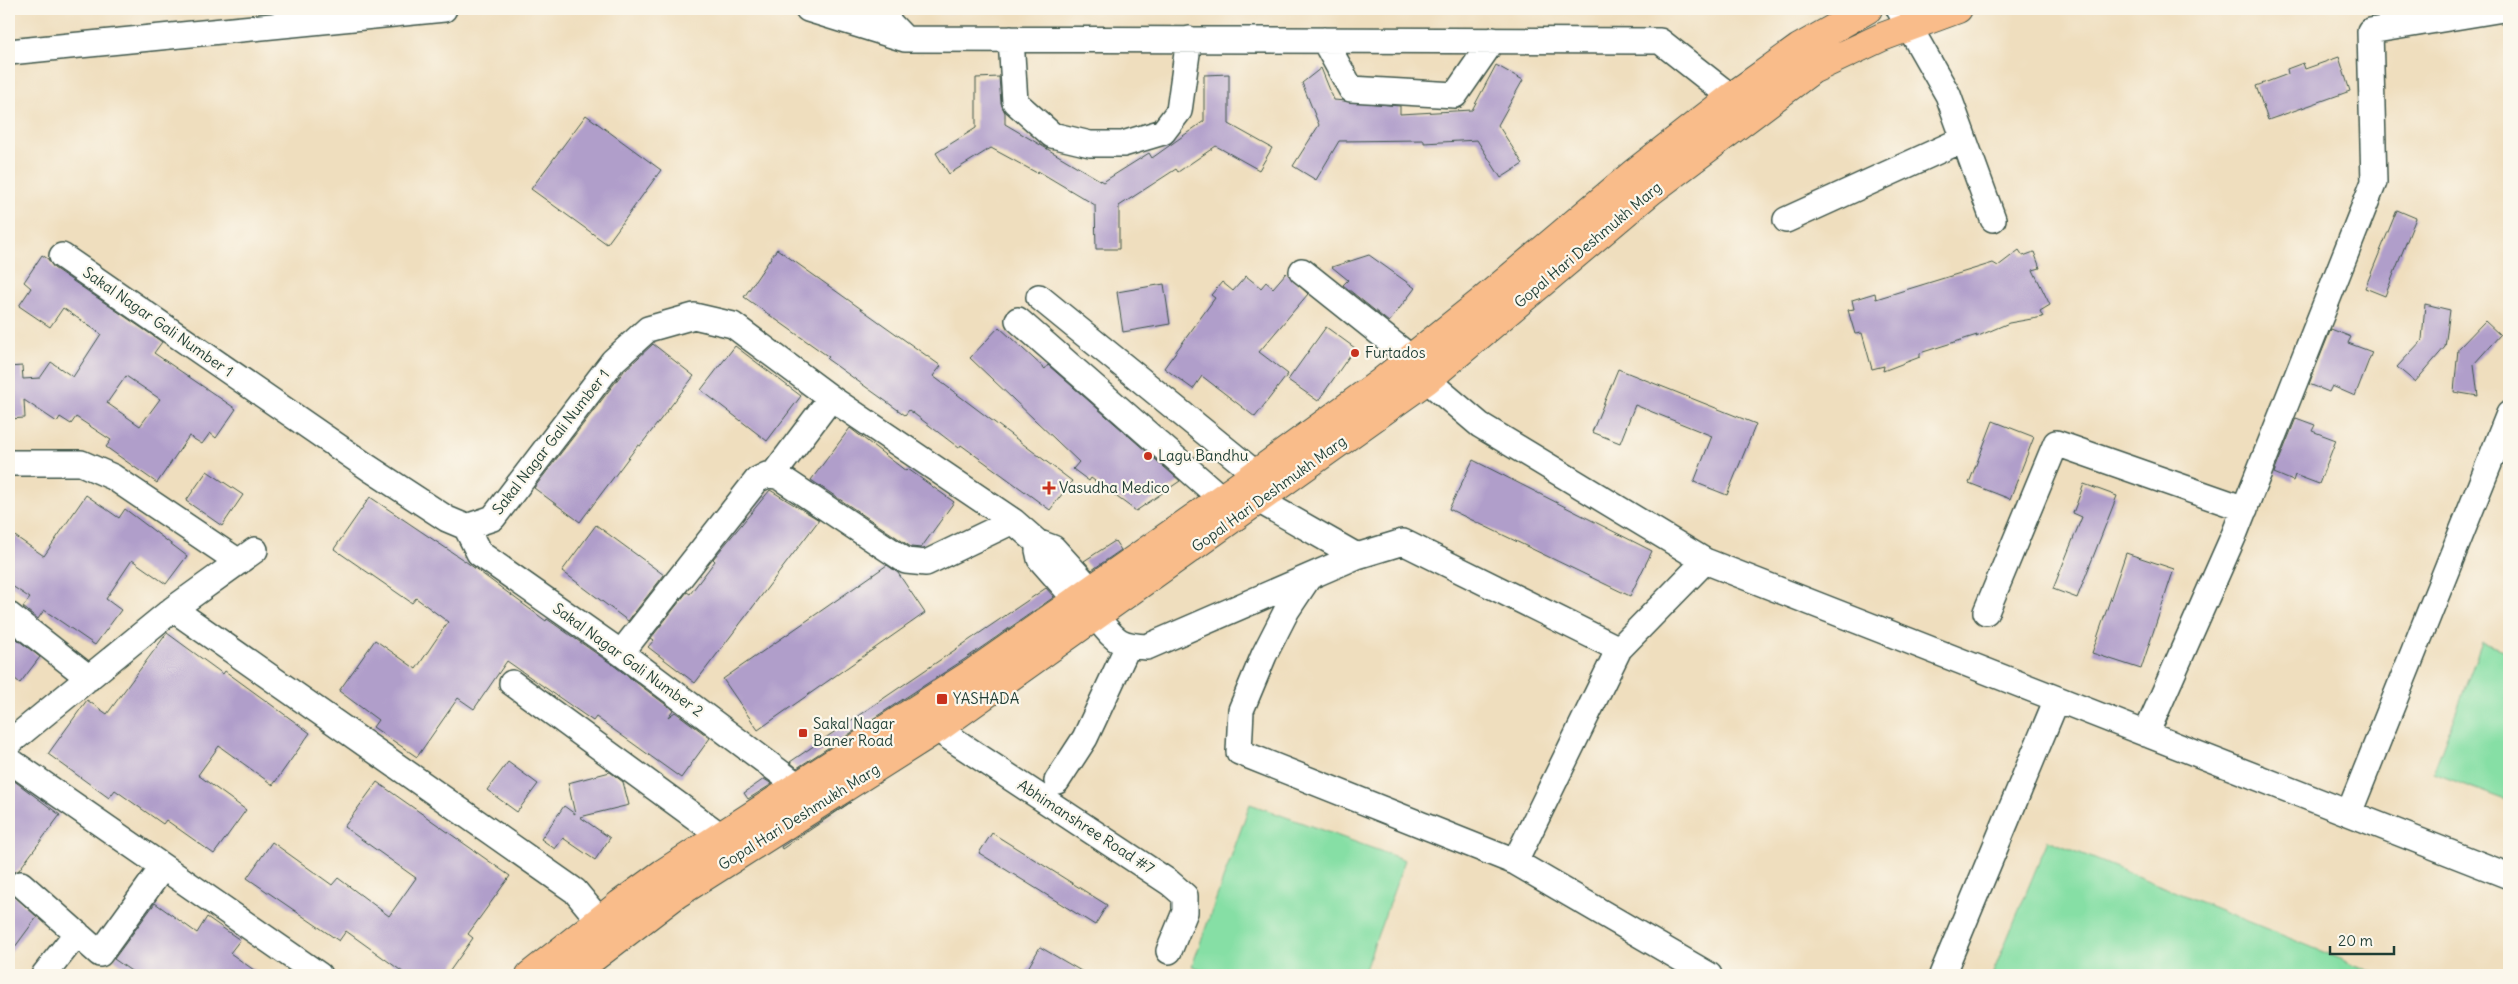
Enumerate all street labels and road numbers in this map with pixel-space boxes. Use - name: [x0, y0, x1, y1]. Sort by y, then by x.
- street label: Gopal Hari Deshmukh Marg: [1510, 177, 1665, 312]
- street label: Sakal Nagar Gali Number 1: [79, 262, 237, 381]
- street label: Sakal Nagar Gali Number 1: [488, 365, 613, 518]
- street label: Gopal Hari Deshmukh Marg: [1188, 431, 1350, 556]
- street label: Sakal Nagar Gali Number 2: [549, 599, 707, 721]
- street label: Gopal Hari Deshmukh Marg: [715, 759, 883, 874]
- street label: Abhimanshree Road #7: [1014, 775, 1158, 878]

